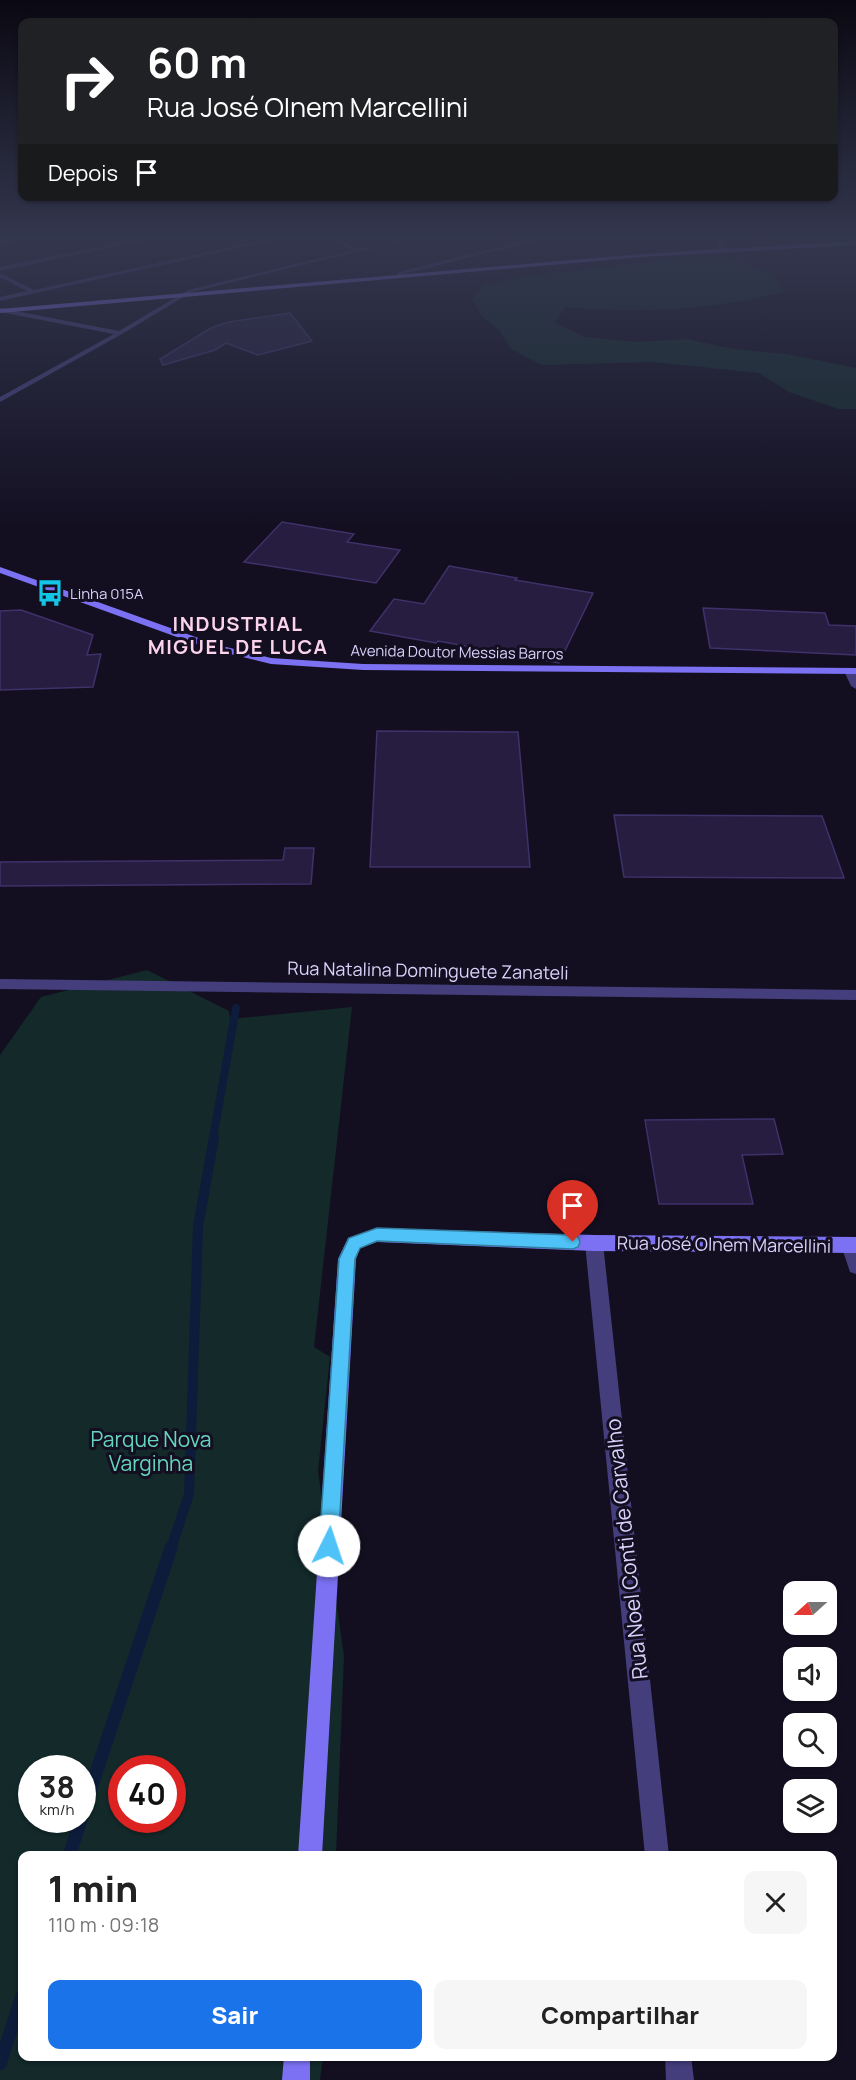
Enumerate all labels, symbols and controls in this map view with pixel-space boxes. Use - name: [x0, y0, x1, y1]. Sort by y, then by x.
- text: 60 m: [147, 33, 247, 91]
- icon: right: [48, 42, 126, 120]
- text: Rua José Olnem Marcellini: [147, 88, 468, 125]
- icon: arrive: [130, 156, 163, 189]
- text: Depois: [48, 158, 118, 188]
- bus stop icon: Linha 015A: [35, 578, 65, 608]
- place label: Linha 015A: [70, 583, 144, 604]
- district label: INDUSTRIAL MIGUEL DE LUCA: [148, 610, 328, 660]
- street label: Avenida Doutor Messias Barros: [350, 640, 564, 664]
- street label: Rua Natalina Dominguete Zanateli: [287, 956, 569, 984]
- pin: [547, 1180, 598, 1242]
- icon: arrive: [556, 1189, 589, 1222]
- street label: Rua José Olnem Marcellini: [617, 1230, 831, 1258]
- street label: Rua Noel Conti de Carvalho: [598, 1417, 654, 1681]
- park label: Parque Nova Varginha: [91, 1425, 211, 1477]
- position arrow: [297, 1514, 361, 1578]
- north arrow: [783, 1581, 837, 1635]
- map controls: [783, 1581, 837, 1833]
- button: sound: [783, 1647, 837, 1701]
- button: search: [783, 1713, 837, 1767]
- speed limit sign: 40: [108, 1755, 186, 1833]
- text: 38: [39, 1766, 75, 1807]
- button: layers: [783, 1779, 837, 1833]
- text: km/h: [40, 1799, 74, 1820]
- text: 1 min: [48, 1864, 138, 1913]
- button: close: [744, 1871, 807, 1934]
- text: 110 m · 09:18: [48, 1911, 159, 1938]
- button: Sair: [48, 1980, 422, 2049]
- button: Compartilhar: [434, 1980, 807, 2049]

